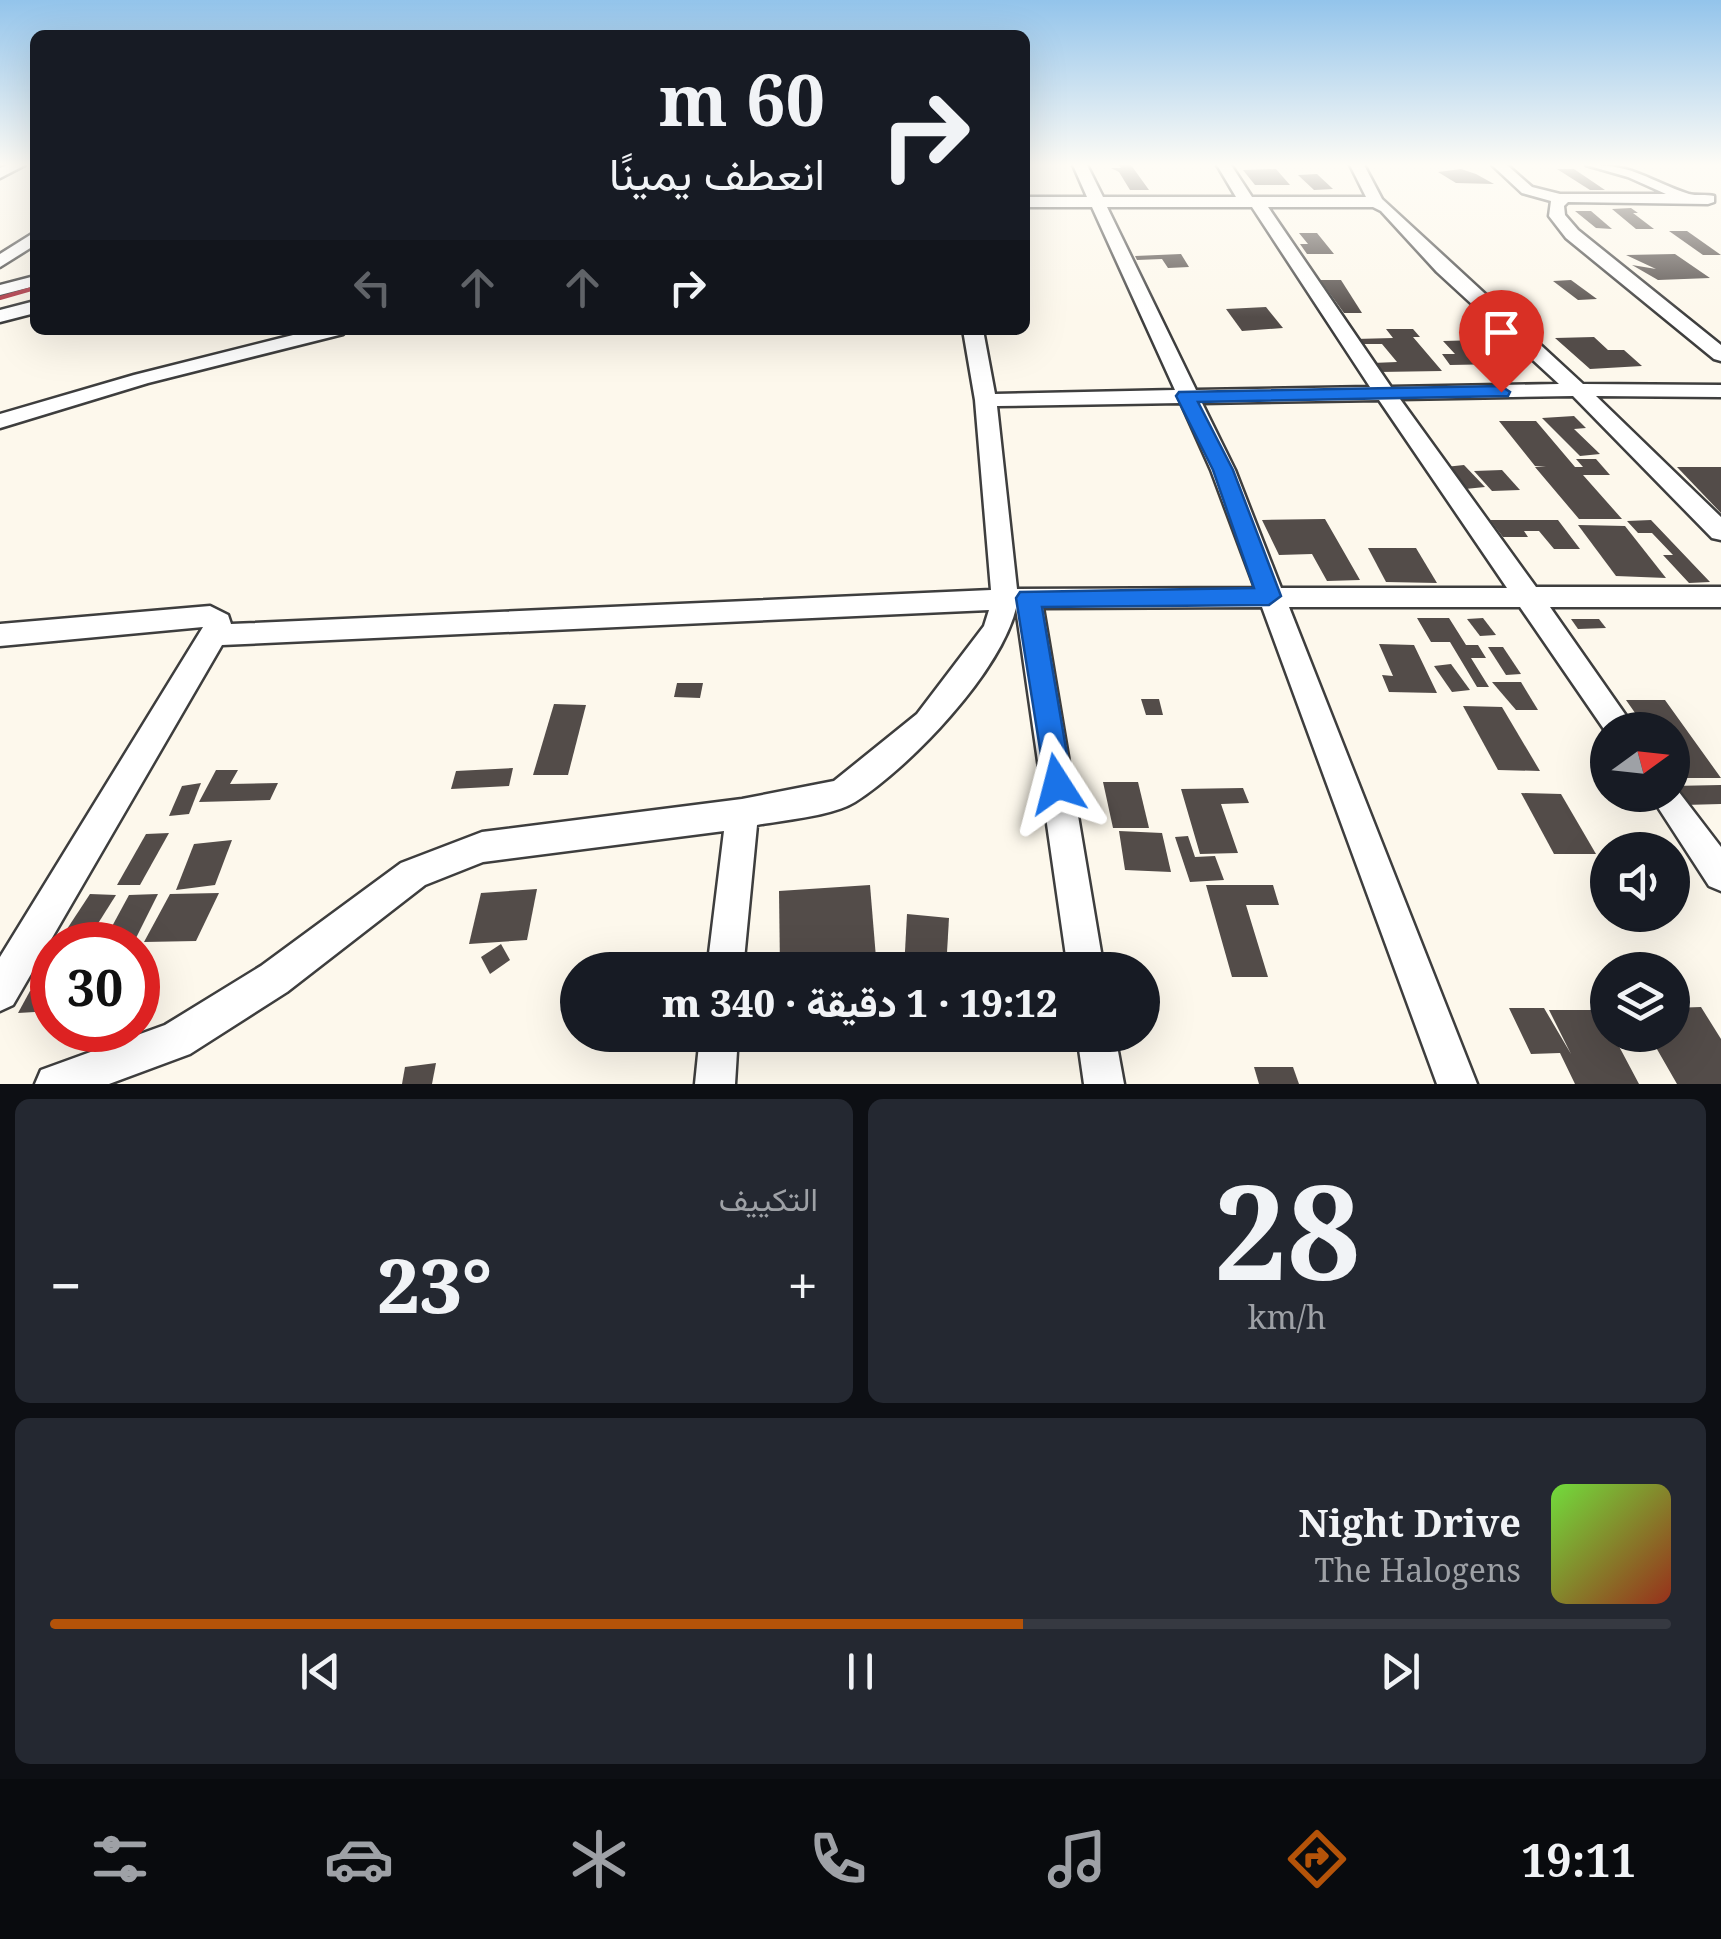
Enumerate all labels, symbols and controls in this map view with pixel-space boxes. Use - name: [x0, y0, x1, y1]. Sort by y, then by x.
- text: 60 m: [659, 51, 825, 147]
- icon: right: [860, 70, 990, 200]
- text: انعطف يمينًا: [609, 142, 825, 203]
- icon: left: [345, 260, 400, 315]
- icon: ahead: [450, 260, 505, 315]
- icon: ahead: [555, 260, 610, 315]
- icon: right: [660, 260, 715, 315]
- pin: [1459, 290, 1544, 393]
- icon: arrive: [1474, 305, 1529, 360]
- north arrow: [1590, 712, 1690, 812]
- map controls: [1590, 712, 1690, 1052]
- position arrow: [1005, 732, 1109, 836]
- button: sound: [1590, 832, 1690, 932]
- speed limit sign: 30: [30, 922, 160, 1052]
- button: layers: [1590, 952, 1690, 1052]
- text: 19:12 · 1 دقيقة · 340 m: [662, 976, 1058, 1028]
- text: 28: [1214, 1141, 1360, 1318]
- text: التكييف: [719, 1177, 818, 1220]
- text: 23°: [377, 1233, 492, 1335]
- text: −: [50, 1247, 82, 1322]
- text: +: [787, 1247, 818, 1322]
- text: km/h: [1248, 1295, 1326, 1338]
- text: Night Drive: [1299, 1496, 1521, 1548]
- text: The Halogens: [1314, 1548, 1521, 1591]
- icon: previous: [293, 1644, 348, 1699]
- icon: pause: [833, 1644, 888, 1699]
- icon: next: [1373, 1644, 1428, 1699]
- icon: filters: [85, 1824, 155, 1894]
- icon: car: [324, 1824, 394, 1894]
- icon: climate: [564, 1824, 634, 1894]
- icon: phone: [803, 1824, 873, 1894]
- icon: music: [1042, 1824, 1112, 1894]
- icon: directions: [1282, 1824, 1352, 1894]
- text: 19:11: [1521, 1829, 1636, 1890]

